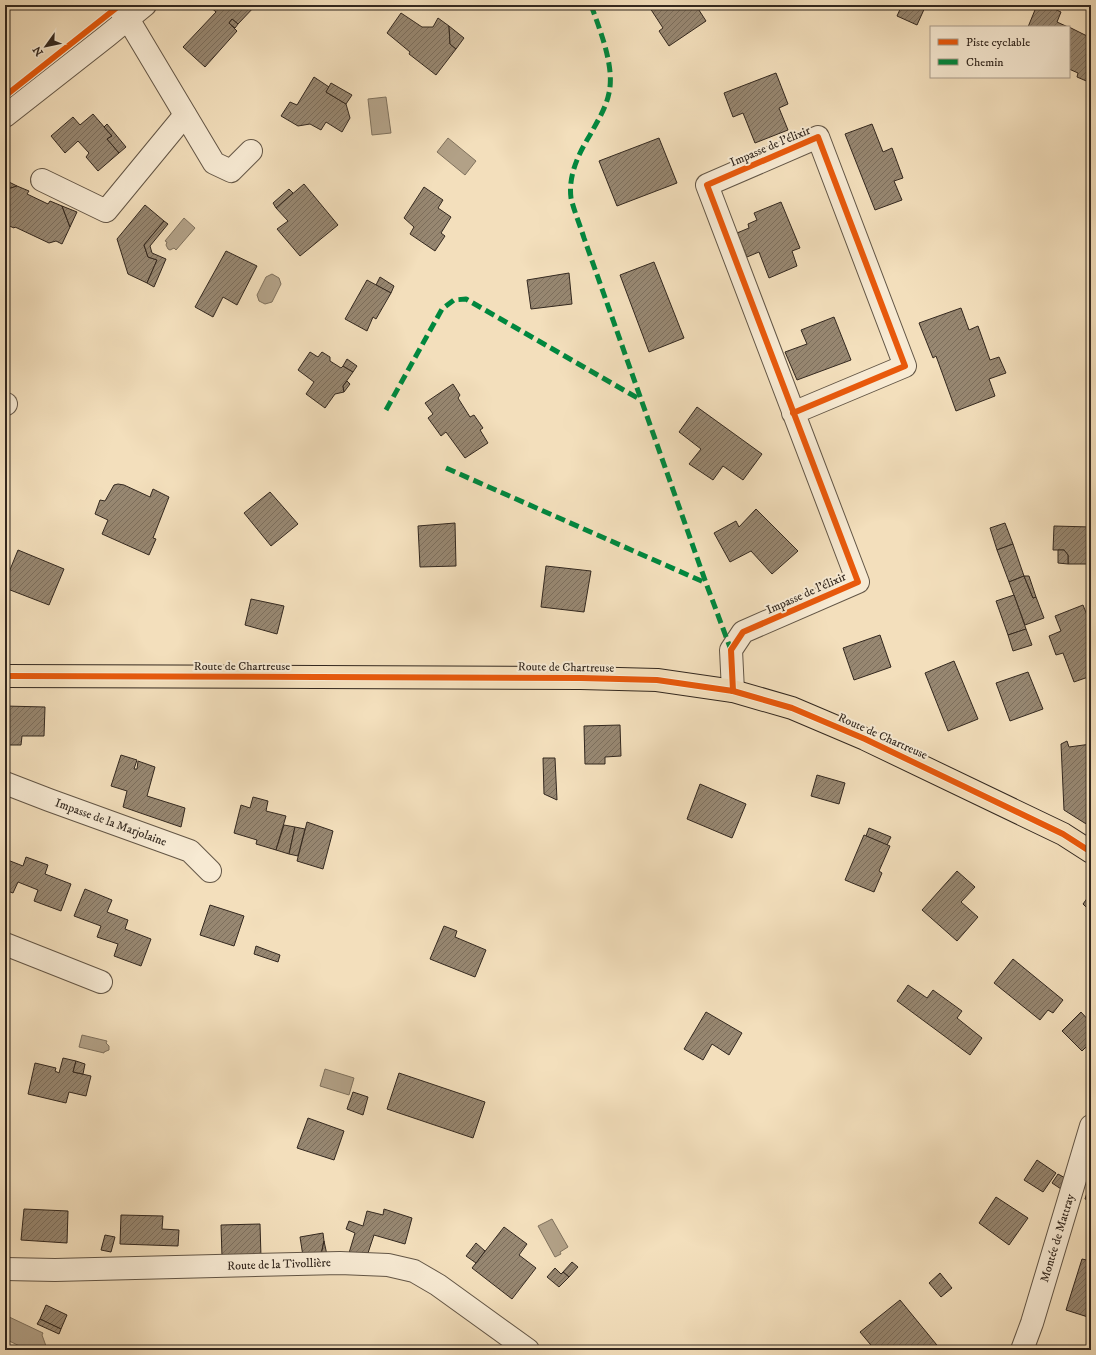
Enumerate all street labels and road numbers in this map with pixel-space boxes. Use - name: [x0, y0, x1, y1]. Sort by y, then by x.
- street label: Impasse de l'élixir: [728, 123, 813, 170]
- street label: Impasse de l'élixir: [764, 569, 849, 618]
- street label: Route de Chartreuse: [194, 659, 290, 674]
- street label: Route de Chartreuse: [518, 659, 614, 676]
- street label: Route de Chartreuse: [836, 710, 930, 763]
- street label: Impasse de la Marjolaine: [53, 795, 169, 850]
- street label: Montée de Mattray: [1037, 1192, 1078, 1284]
- street label: Route de la Tivollière: [227, 1255, 331, 1274]

